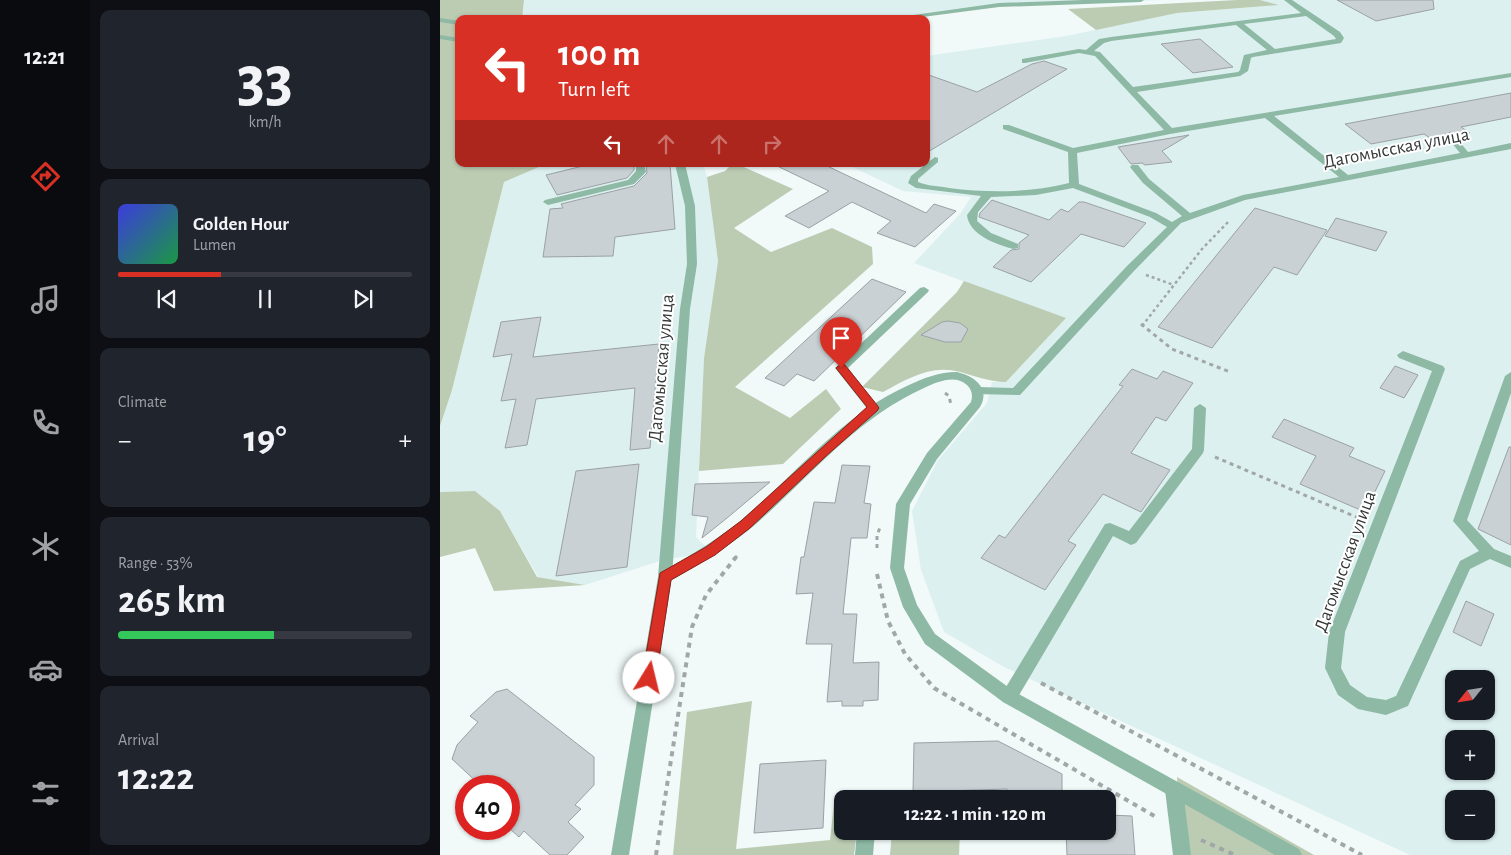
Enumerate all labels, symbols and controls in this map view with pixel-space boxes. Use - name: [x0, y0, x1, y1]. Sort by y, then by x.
- icon: left: [475, 35, 540, 100]
- text: 100 m: [558, 37, 641, 72]
- text: 12:21: [24, 46, 66, 68]
- text: 33: [237, 48, 293, 113]
- text: Turn left: [558, 78, 630, 100]
- text: km/h: [248, 114, 282, 130]
- street label: Дагомысская улица: [1322, 125, 1471, 172]
- icon: left: [599, 130, 627, 158]
- icon: ahead: [652, 130, 680, 158]
- icon: ahead: [705, 130, 733, 158]
- icon: right: [758, 130, 786, 158]
- icon: directions: [28, 159, 63, 194]
- text: Golden Hour: [193, 215, 289, 234]
- text: Lumen: [193, 237, 236, 253]
- icon: music: [28, 282, 63, 317]
- icon: previous: [153, 285, 181, 313]
- icon: pause: [251, 285, 279, 313]
- icon: next: [349, 285, 377, 313]
- street label: Дагомысская улица: [646, 293, 677, 443]
- pin: [820, 317, 862, 368]
- icon: arrive: [827, 324, 855, 352]
- text: Climate: [118, 394, 167, 410]
- icon: phone: [28, 405, 63, 440]
- text: 19°: [243, 421, 287, 459]
- text: −: [118, 427, 131, 455]
- text: +: [399, 427, 412, 455]
- street label: Дагомысская улица: [1311, 488, 1380, 635]
- icon: climate: [28, 529, 63, 564]
- text: Range · 53%: [118, 555, 193, 571]
- text: 265 km: [118, 582, 226, 620]
- position arrow: [622, 651, 674, 703]
- icon: car: [28, 652, 63, 687]
- north arrow: [1445, 670, 1495, 720]
- map controls: [1445, 670, 1495, 840]
- button: +: [1445, 730, 1495, 780]
- text: Arrival: [118, 732, 159, 748]
- text: 12:22: [118, 759, 194, 797]
- speed limit sign: 40: [455, 775, 520, 840]
- icon: filters: [28, 776, 63, 811]
- button: −: [1445, 790, 1495, 840]
- text: 12:22 · 1 min · 120 m: [904, 805, 1046, 824]

